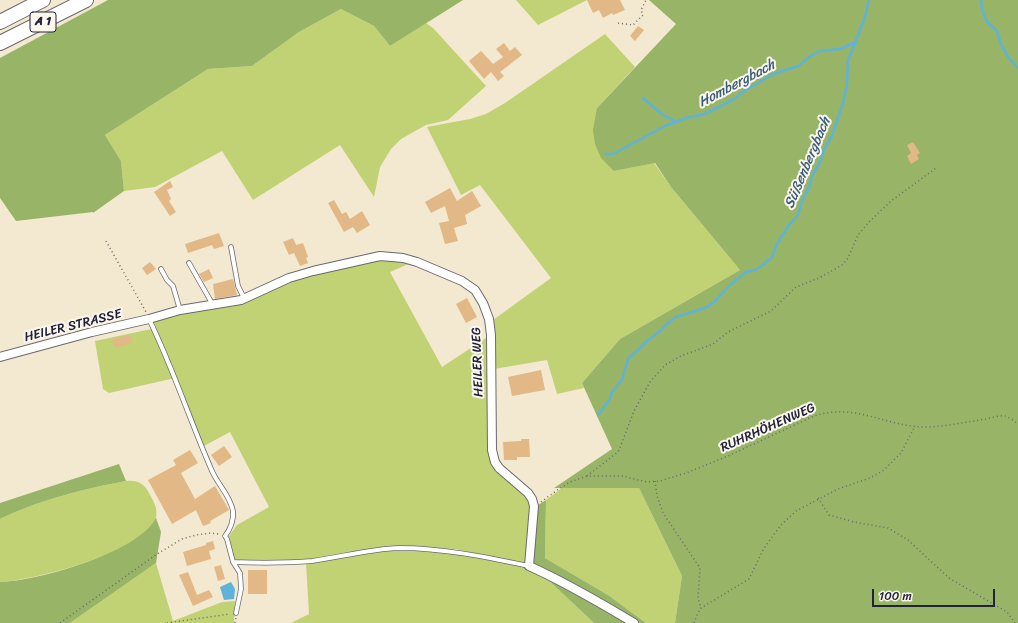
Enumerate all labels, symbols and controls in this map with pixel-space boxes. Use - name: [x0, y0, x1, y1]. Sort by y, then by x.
- road number: A 1: [30, 12, 56, 32]
- water label: Hombergbach: [696, 57, 778, 111]
- water label: Süßenbergbach: [781, 115, 835, 211]
- street label: HEILER STRASSE: [23, 306, 123, 346]
- street label: HEILER WEG: [469, 327, 487, 397]
- street label: RUHRHÖHENWEG: [718, 400, 818, 456]
- scale bar: [874, 581, 997, 607]
- text: 100 m: [879, 585, 912, 607]

